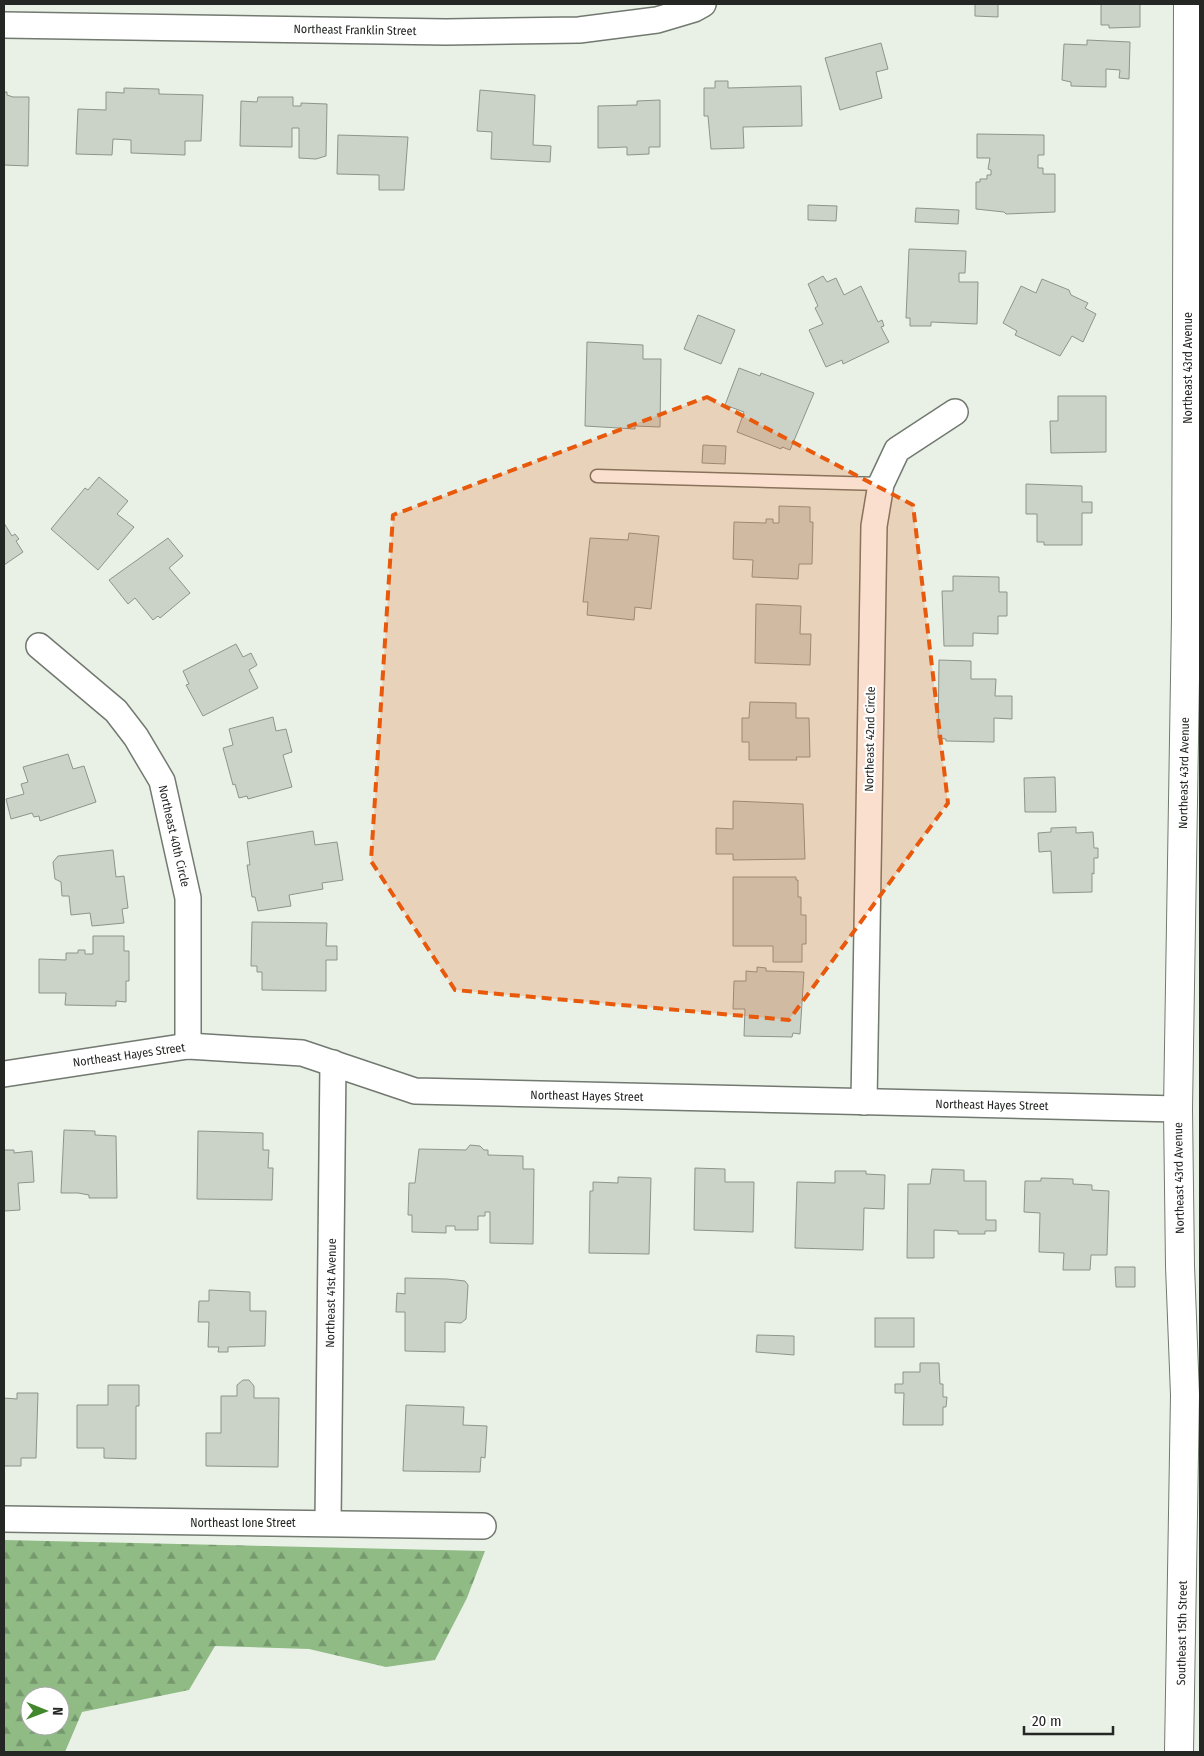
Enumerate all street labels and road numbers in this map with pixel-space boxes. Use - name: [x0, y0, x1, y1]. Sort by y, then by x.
- street label: Northeast Franklin Street: [293, 22, 417, 38]
- street label: Northeast 43rd Avenue: [1181, 312, 1195, 424]
- street label: Northeast 42nd Circle: [862, 686, 878, 792]
- street label: Northeast 43rd Avenue: [1176, 717, 1192, 829]
- street label: Northeast 40th Circle: [156, 784, 193, 888]
- street label: Northeast Hayes Street: [72, 1040, 186, 1070]
- street label: Northeast Hayes Street: [530, 1088, 644, 1104]
- street label: Northeast Hayes Street: [935, 1097, 1049, 1113]
- street label: Northeast 43rd Avenue: [1171, 1122, 1187, 1234]
- street label: Northeast 41st Avenue: [323, 1238, 339, 1348]
- street label: Northeast Ione Street: [190, 1516, 296, 1530]
- street label: Southeast 15th Street: [1174, 1580, 1190, 1686]

